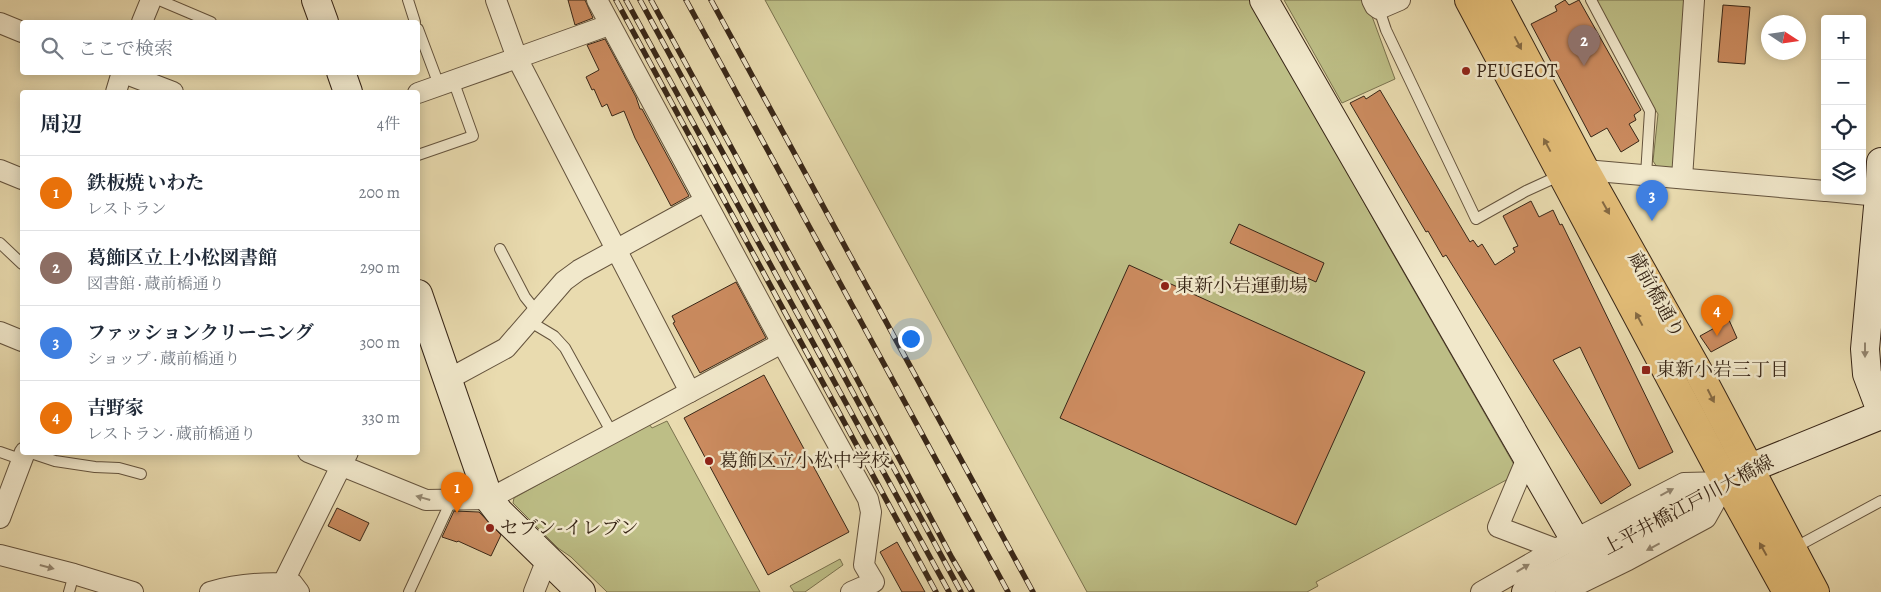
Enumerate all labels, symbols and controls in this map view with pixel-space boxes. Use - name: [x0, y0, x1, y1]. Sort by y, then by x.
- north arrow: [1761, 15, 1806, 60]
- map controls: [1821, 15, 1866, 195]
- button: +: [1821, 15, 1866, 60]
- search box: [20, 20, 420, 75]
- pin: 2: [1568, 25, 1600, 66]
- icon: search: [38, 34, 66, 62]
- text: ここで検索: [78, 36, 173, 62]
- one-way arrow: [1514, 36, 1522, 50]
- place label: PEUGEOT: [1476, 58, 1558, 84]
- button: −: [1821, 60, 1866, 105]
- marker: PEUGEOT: [1460, 65, 1472, 77]
- button: locate: [1821, 105, 1866, 150]
- text: 周辺: [40, 110, 82, 138]
- text: 4件: [377, 113, 400, 135]
- one-way arrow: [1543, 137, 1551, 152]
- button: layers: [1821, 150, 1866, 195]
- text: 鉄板焼 いわた: [87, 170, 204, 196]
- pin: 3: [1636, 180, 1668, 221]
- text: 1: [53, 182, 59, 204]
- text: 200 m: [359, 182, 400, 204]
- text: レストラン: [87, 198, 167, 220]
- one-way arrow: [1602, 201, 1611, 214]
- text: 葛飾区立上小松図書館: [87, 245, 277, 271]
- street label: 蔵前橋通り: [1622, 247, 1690, 343]
- text: 2: [52, 257, 60, 279]
- text: 290 m: [360, 257, 400, 279]
- text: 図書館 · 蔵前橋通り: [87, 273, 225, 295]
- place label: 東新小岩運動場: [1175, 273, 1308, 299]
- marker: 東新小岩運動場: [1159, 280, 1171, 292]
- pin: 4: [1701, 295, 1733, 336]
- one-way arrow: [1635, 312, 1644, 326]
- text: ファッションクリーニング: [87, 320, 313, 346]
- your location: [898, 326, 924, 352]
- text: 3: [53, 332, 59, 354]
- text: 300 m: [360, 332, 400, 354]
- one-way arrow: [1861, 342, 1869, 358]
- text: ショップ · 蔵前橋通り: [87, 348, 240, 370]
- place label: 東新小岩三丁目: [1656, 357, 1789, 383]
- marker: 東新小岩三丁目: [1640, 364, 1652, 376]
- one-way arrow: [1707, 388, 1715, 403]
- text: 吉野家: [87, 395, 144, 421]
- text: 4: [52, 407, 60, 429]
- text: 330 m: [362, 407, 400, 429]
- text: レストラン · 蔵前橋通り: [87, 423, 256, 445]
- place label: 葛飾区立小松中学校: [719, 448, 890, 474]
- street label: 上平井橋江戸川大橋線: [1598, 449, 1778, 561]
- marker: 葛飾区立小松中学校: [703, 455, 715, 467]
- pin: 1: [441, 472, 473, 513]
- one-way arrow: [1660, 488, 1674, 496]
- one-way arrow: [416, 494, 431, 502]
- place label: セブン-イレブン: [500, 515, 639, 541]
- marker: セブン-イレブン: [484, 522, 496, 534]
- one-way arrow: [1646, 543, 1660, 551]
- one-way arrow: [1759, 543, 1768, 556]
- one-way arrow: [40, 563, 55, 571]
- one-way arrow: [1517, 563, 1530, 572]

